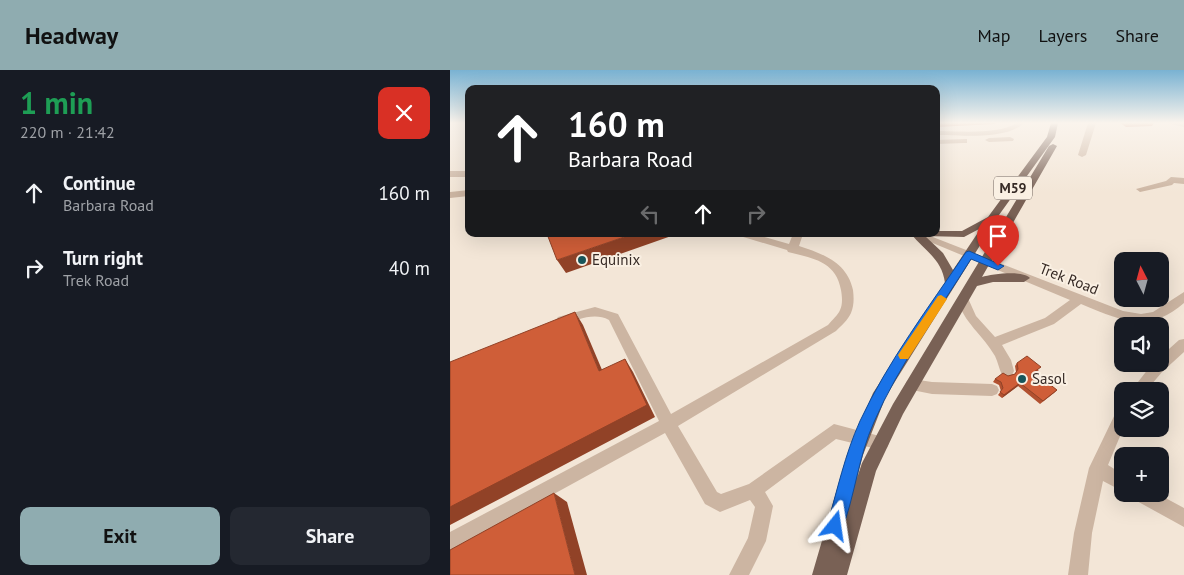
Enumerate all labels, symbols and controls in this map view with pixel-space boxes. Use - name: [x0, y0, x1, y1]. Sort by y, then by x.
- text: Headway: [25, 20, 118, 51]
- text: Map: [978, 24, 1010, 47]
- text: Layers: [1038, 24, 1087, 47]
- text: Share: [1115, 24, 1159, 47]
- text: 1 min: [20, 83, 93, 122]
- button: close: [378, 87, 430, 139]
- text: 160 m: [568, 101, 665, 147]
- icon: ahead: [485, 105, 550, 170]
- text: 220 m · 21:42: [20, 122, 115, 142]
- text: Barbara Road: [568, 145, 693, 173]
- text: Continue: [63, 171, 135, 195]
- road number: M59: [994, 176, 1032, 200]
- icon: ahead: [20, 179, 48, 207]
- text: 160 m: [378, 181, 430, 205]
- text: Barbara Road: [63, 195, 154, 215]
- icon: left: [636, 200, 664, 228]
- icon: ahead: [689, 200, 717, 228]
- icon: right: [742, 200, 770, 228]
- pin: [977, 215, 1019, 266]
- icon: arrive: [984, 222, 1012, 250]
- text: Turn right: [63, 246, 143, 270]
- place label: Equinix: [592, 250, 640, 269]
- north arrow: [1114, 252, 1169, 308]
- map controls: [1114, 252, 1169, 502]
- icon: right: [20, 254, 48, 282]
- marker: Equinix: [576, 254, 588, 266]
- text: 40 m: [389, 256, 430, 280]
- street label: Trek Road: [1037, 259, 1102, 299]
- text: Trek Road: [63, 270, 129, 290]
- button: sound: [1114, 317, 1169, 372]
- place label: Sasol: [1032, 369, 1067, 388]
- marker: Sasol: [1016, 373, 1028, 385]
- button: layers: [1114, 382, 1169, 437]
- button: +: [1114, 447, 1169, 502]
- position arrow: [808, 499, 860, 551]
- button: Exit: [20, 507, 220, 565]
- button: Share: [230, 507, 430, 565]

